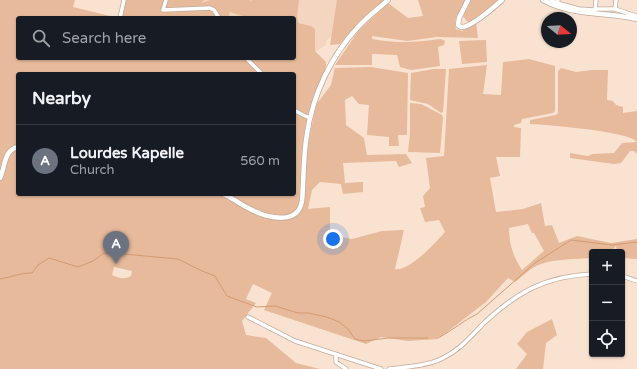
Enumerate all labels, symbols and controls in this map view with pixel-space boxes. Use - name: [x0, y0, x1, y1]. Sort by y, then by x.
- north arrow: [541, 12, 577, 48]
- search box: [16, 16, 296, 60]
- icon: search: [30, 27, 52, 49]
- text: Search here: [62, 29, 146, 47]
- text: Nearby: [32, 88, 91, 109]
- text: Lourdes Kapelle: [70, 144, 184, 162]
- text: A: [40, 153, 50, 169]
- text: 560 m: [240, 153, 280, 169]
- text: Church: [70, 162, 114, 178]
- your location: [323, 229, 343, 249]
- pin: A: [103, 231, 129, 264]
- map controls: [589, 249, 625, 357]
- button: +: [589, 249, 625, 285]
- button: −: [589, 285, 625, 321]
- button: locate: [589, 321, 625, 357]

